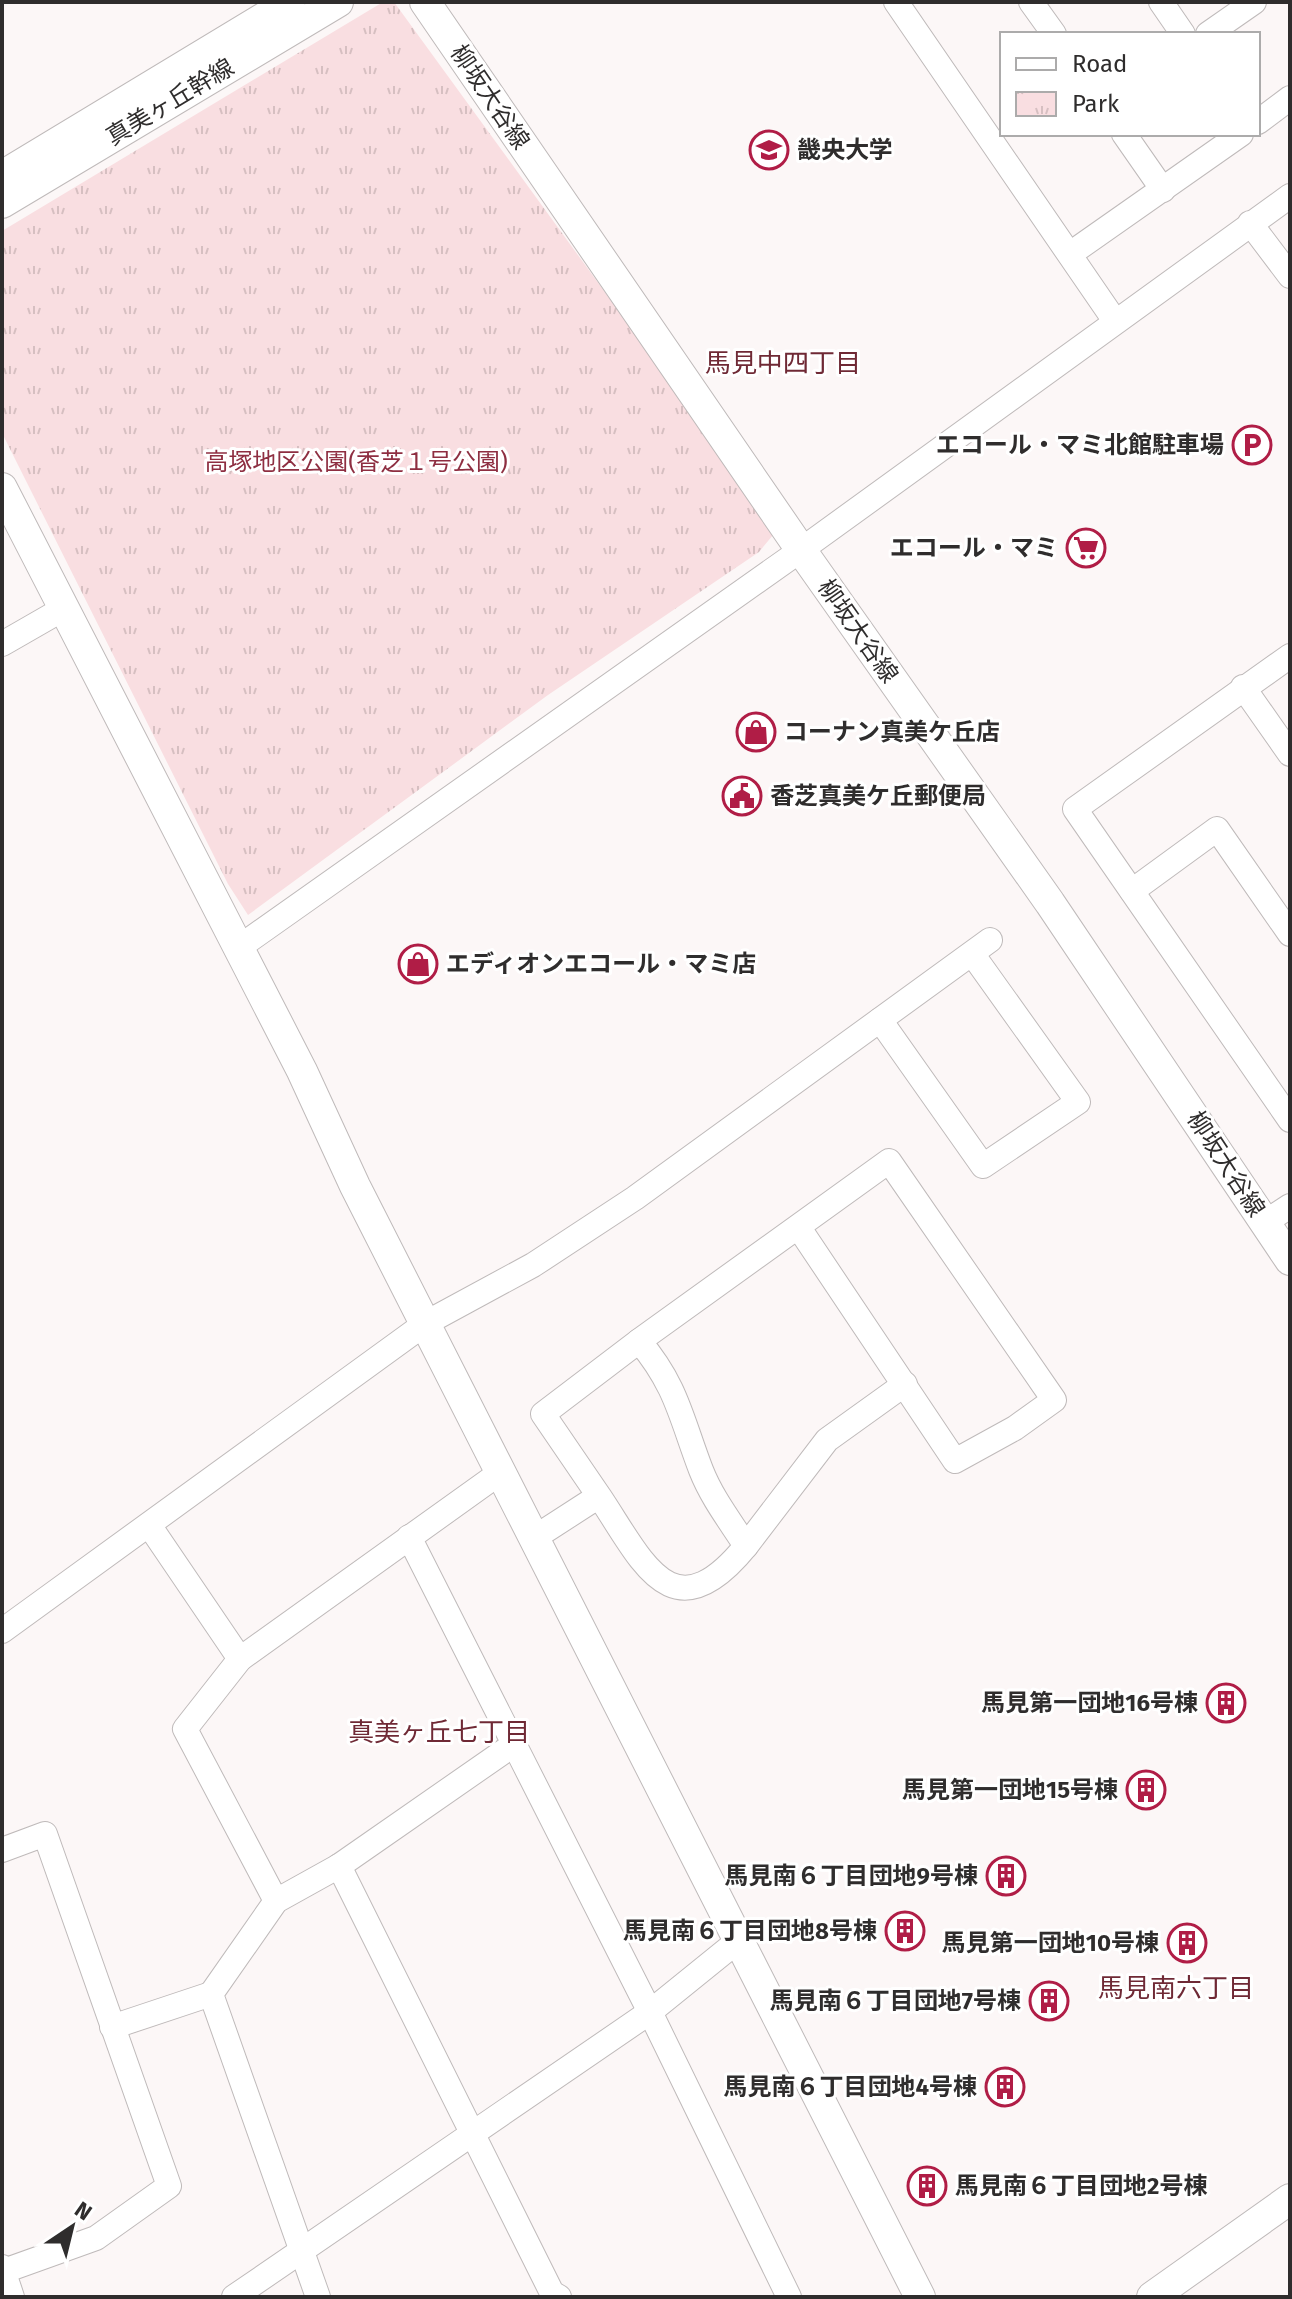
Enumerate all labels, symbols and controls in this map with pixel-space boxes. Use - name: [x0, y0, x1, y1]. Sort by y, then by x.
- legend: [1000, 32, 1260, 136]
- street label: 柳坂大谷線: [445, 39, 535, 155]
- text: Road: [1072, 50, 1127, 78]
- street label: 真美ヶ丘幹線: [101, 53, 239, 151]
- text: Park: [1072, 90, 1120, 118]
- school or university icon: 畿央大学: [748, 129, 790, 171]
- place label: 畿央大学: [797, 136, 893, 164]
- district label: 馬見中四丁目: [705, 348, 861, 379]
- parking icon: エコール・マミ北館駐車場: [1231, 424, 1273, 466]
- place label: エコール・マミ北館駐車場: [936, 431, 1224, 459]
- park label: 高塚地区公園(香芝１号公園): [204, 448, 508, 476]
- supermarket icon: エコール・マミ: [1065, 527, 1107, 569]
- place label: エコール・マミ: [890, 534, 1058, 562]
- street label: 柳坂大谷線: [812, 574, 904, 688]
- shop icon: コーナン真美ケ丘店: [735, 711, 777, 753]
- place label: コーナン真美ケ丘店: [784, 718, 1000, 746]
- public building icon: 香芝真美ケ丘郵便局: [721, 775, 763, 817]
- place label: 香芝真美ケ丘郵便局: [770, 782, 986, 810]
- shop icon: エディオンエコール・マミ店: [397, 943, 439, 985]
- place label: エディオンエコール・マミ店: [446, 950, 756, 978]
- street label: 柳坂大谷線: [1182, 1106, 1270, 1222]
- building icon: 馬見第一団地16号棟: [1205, 1682, 1247, 1724]
- place label: 馬見第一団地16号棟: [981, 1689, 1198, 1717]
- district label: 真美ヶ丘七丁目: [348, 1717, 530, 1748]
- building icon: 馬見第一団地15号棟: [1125, 1769, 1167, 1811]
- place label: 馬見第一団地15号棟: [902, 1776, 1118, 1804]
- building icon: 馬見南６丁目団地9号棟: [985, 1855, 1027, 1897]
- place label: 馬見南６丁目団地9号棟: [725, 1862, 978, 1890]
- building icon: 馬見南６丁目団地8号棟: [884, 1910, 926, 1952]
- place label: 馬見南６丁目団地8号棟: [623, 1917, 877, 1945]
- building icon: 馬見第一団地10号棟: [1166, 1922, 1208, 1964]
- place label: 馬見第一団地10号棟: [942, 1929, 1159, 1957]
- district label: 馬見南六丁目: [1098, 1973, 1254, 2004]
- building icon: 馬見南６丁目団地7号棟: [1028, 1980, 1070, 2022]
- place label: 馬見南６丁目団地7号棟: [770, 1987, 1021, 2015]
- building icon: 馬見南６丁目団地4号棟: [984, 2066, 1026, 2108]
- place label: 馬見南６丁目団地4号棟: [723, 2073, 977, 2101]
- building icon: 馬見南６丁目団地2号棟: [906, 2165, 948, 2207]
- place label: 馬見南６丁目団地2号棟: [955, 2172, 1207, 2200]
- north arrow: [32, 2187, 112, 2267]
- text: N: [69, 2196, 97, 2226]

